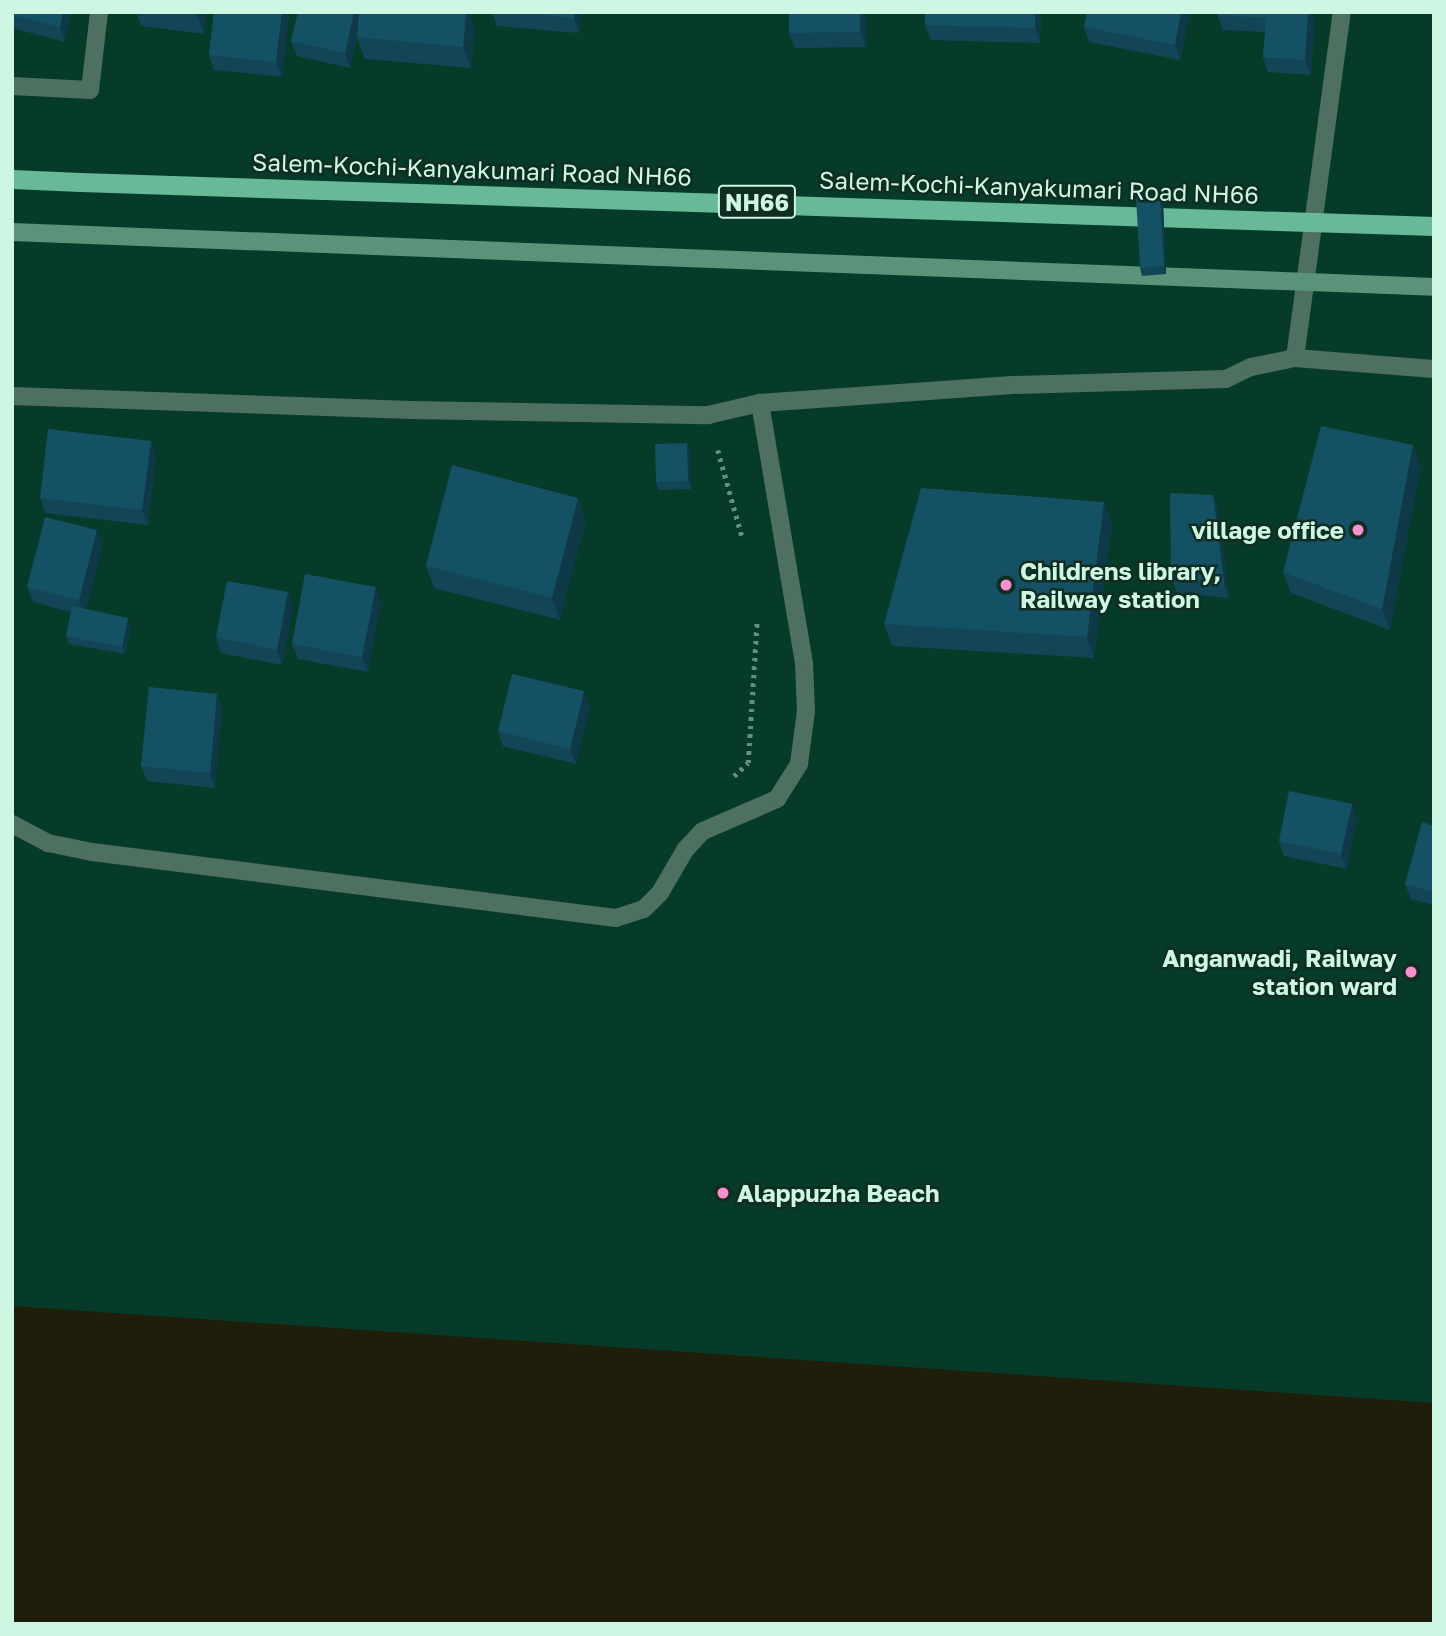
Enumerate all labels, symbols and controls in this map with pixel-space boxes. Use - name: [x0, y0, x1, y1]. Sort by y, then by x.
- street label: Salem-Kochi-Kanyakumari Road NH66: [252, 147, 692, 191]
- street label: Salem-Kochi-Kanyakumari Road NH66: [819, 165, 1259, 209]
- road number: NH66: [717, 182, 797, 222]
- place label: village office: [1191, 516, 1344, 544]
- marker: village office: [1350, 522, 1366, 538]
- place label: Childrens library, Railway station: [1020, 557, 1221, 613]
- marker: Childrens library, Railway station: [998, 577, 1014, 593]
- place label: Anganwadi, Railway station ward: [1162, 944, 1397, 1000]
- marker: Anganwadi, Railway station ward: [1403, 964, 1419, 980]
- place label: Alappuzha Beach: [737, 1179, 940, 1207]
- marker: Alappuzha Beach: [715, 1185, 731, 1201]

